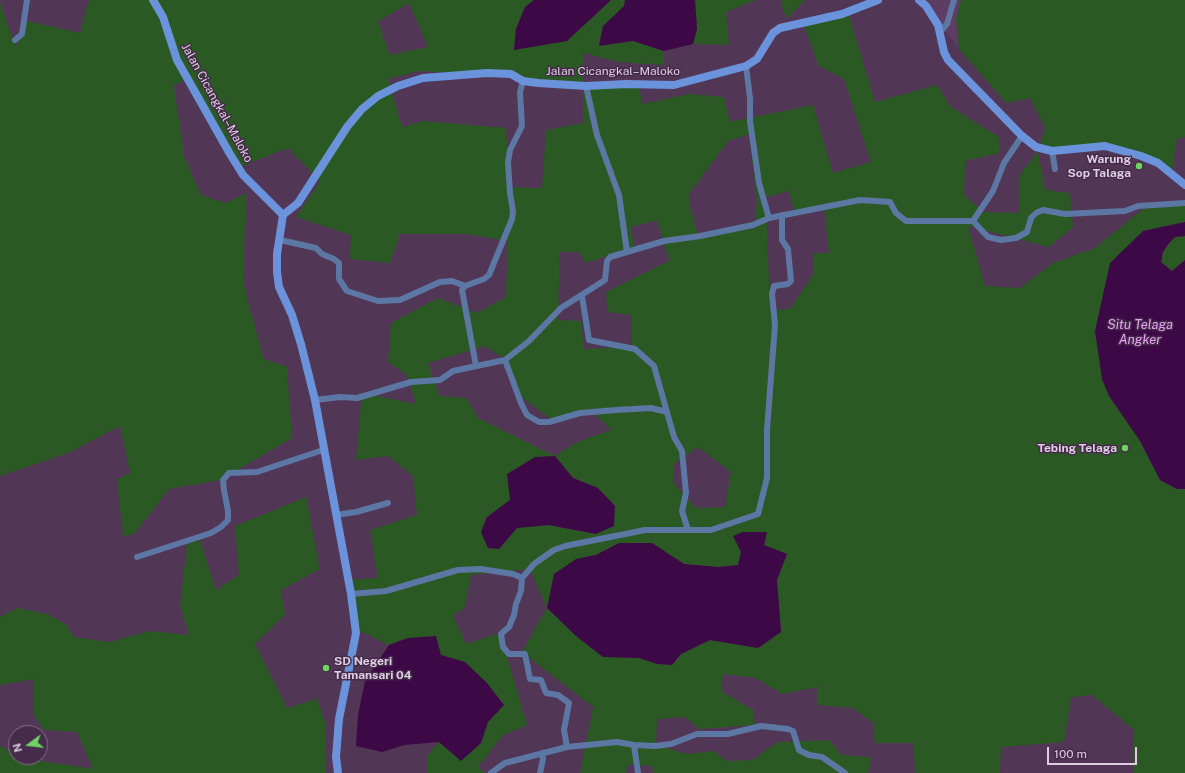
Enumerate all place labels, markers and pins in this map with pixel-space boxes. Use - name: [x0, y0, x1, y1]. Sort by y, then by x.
- place label: Warung Sop Talaga: [1068, 152, 1131, 180]
- marker: Warung Sop Talaga: [1134, 161, 1144, 171]
- place label: Tebing Telaga: [1037, 441, 1117, 455]
- marker: Tebing Telaga: [1120, 443, 1130, 453]
- place label: SD Negeri Tamansari 04: [334, 654, 412, 682]
- marker: SD Negeri Tamansari 04: [321, 663, 331, 673]

